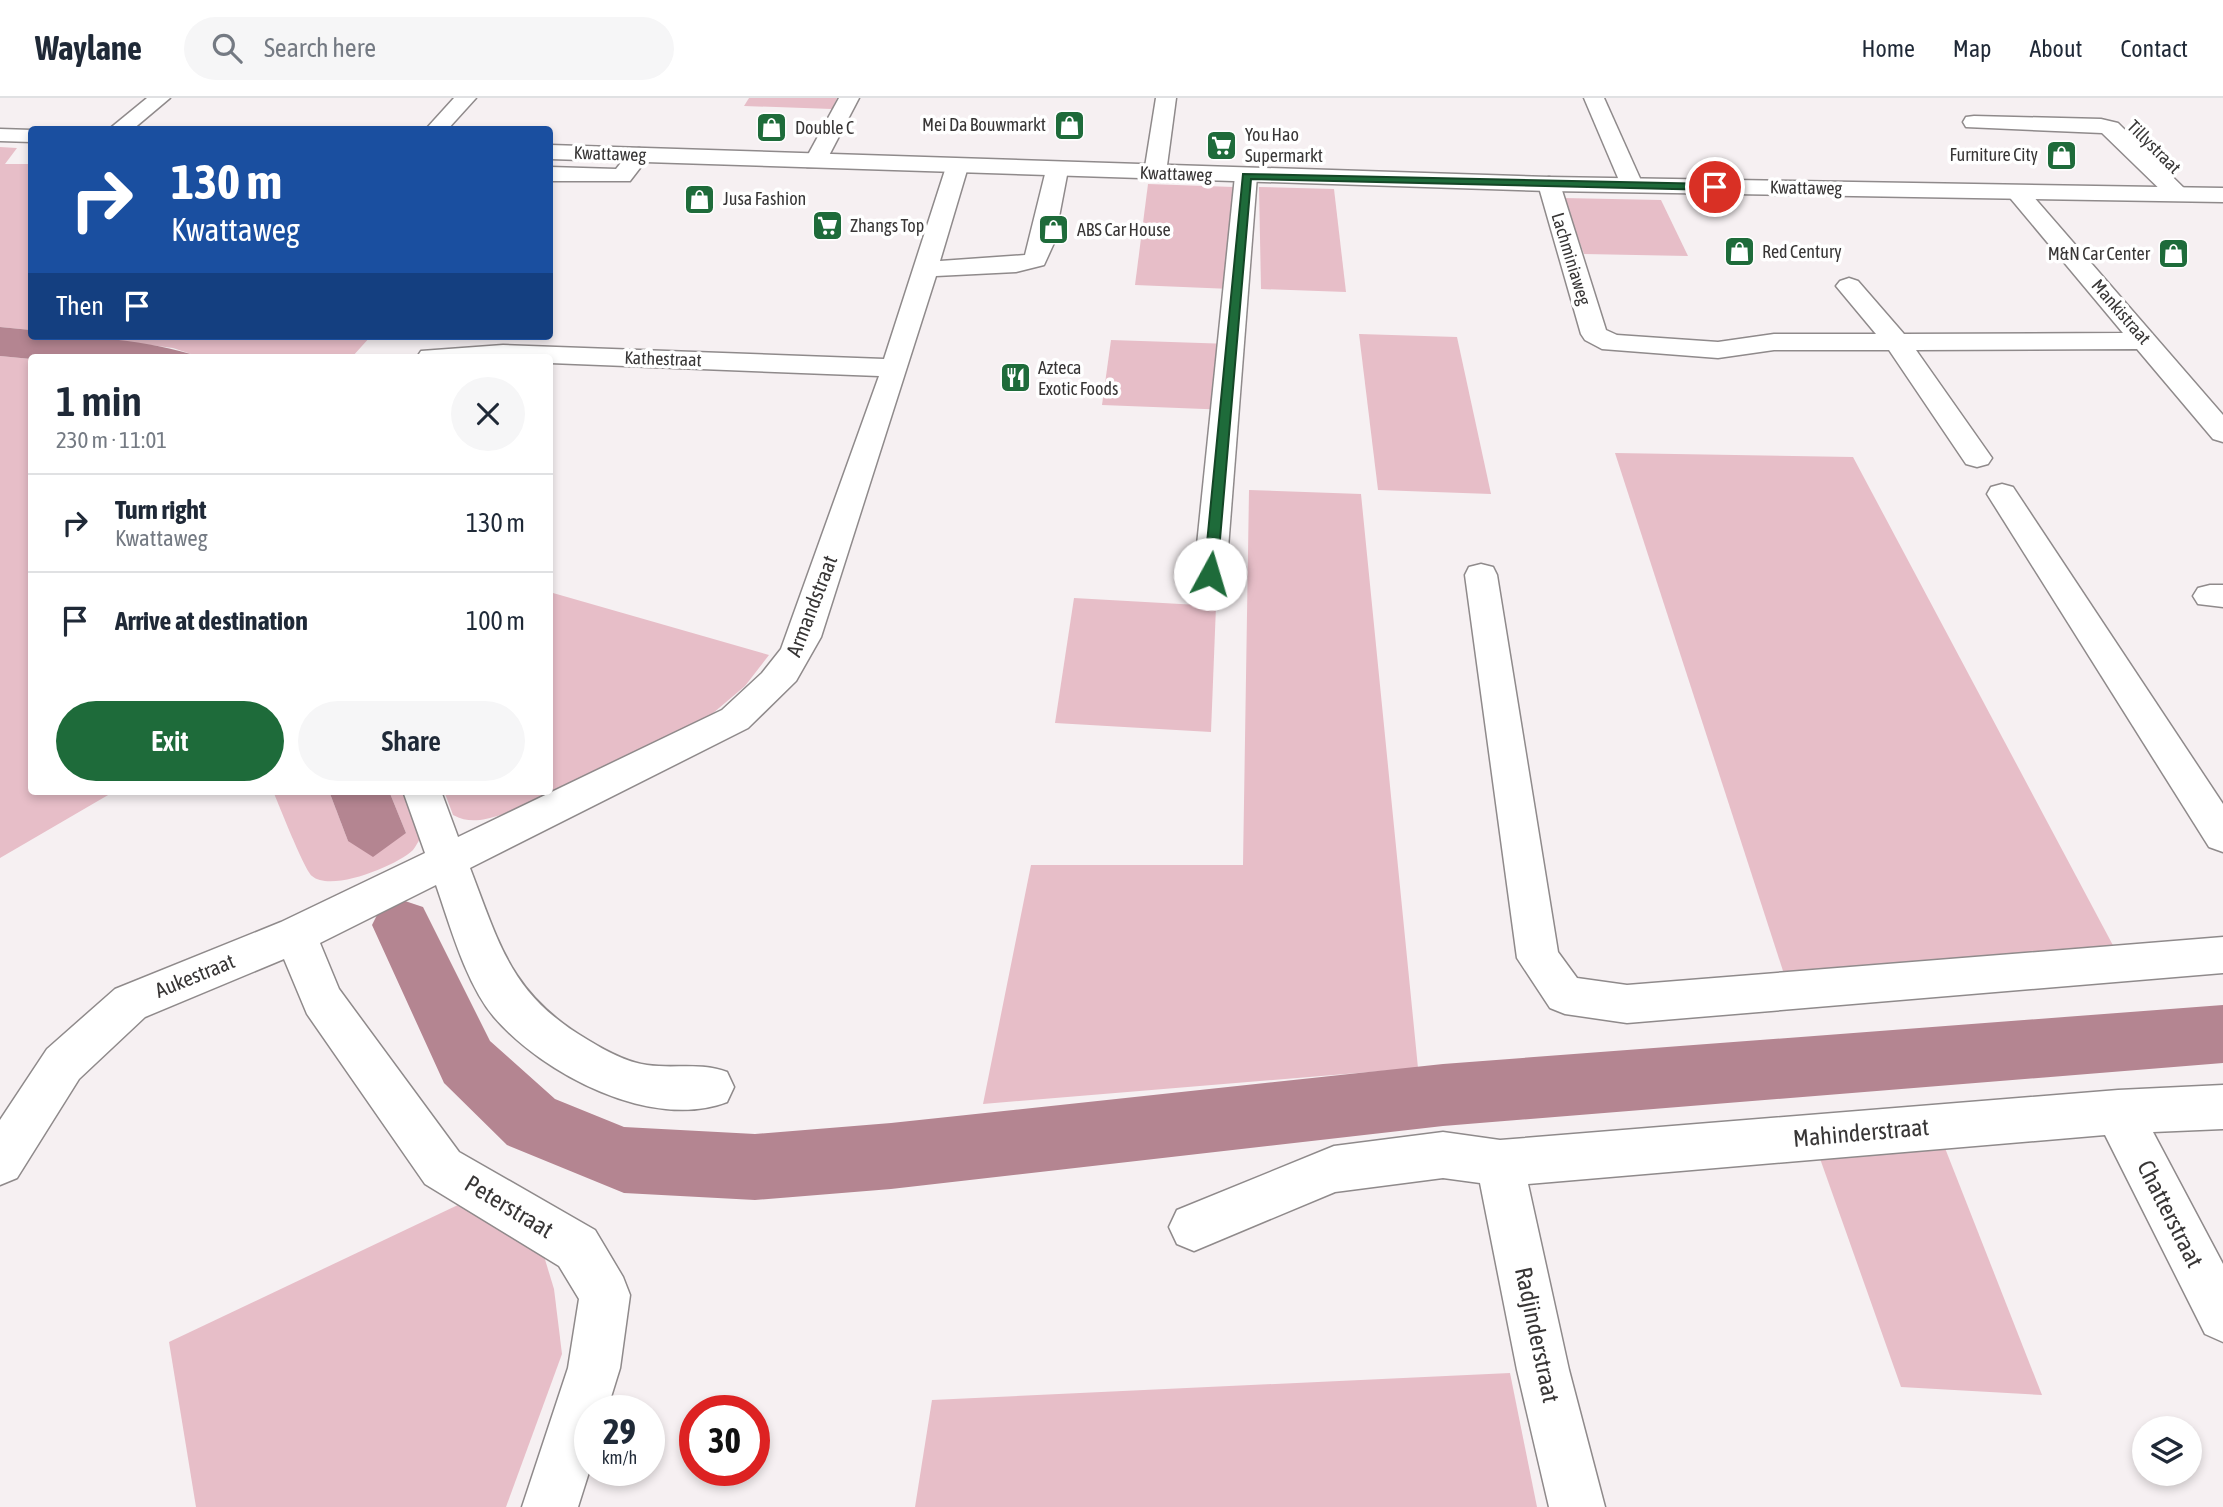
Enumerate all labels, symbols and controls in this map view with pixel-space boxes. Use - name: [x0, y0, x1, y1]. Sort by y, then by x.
- search box: [184, 17, 674, 80]
- text: Waylane: [35, 29, 142, 67]
- icon: search: [208, 29, 246, 67]
- text: Search here: [264, 33, 376, 63]
- text: Home: [1861, 35, 1915, 62]
- text: Map: [1953, 35, 1991, 62]
- text: About: [2029, 35, 2082, 62]
- text: Contact: [2120, 35, 2188, 62]
- shop icon: Mei Da Bouwmarkt: [1052, 108, 1086, 142]
- shop icon: Double C: [755, 111, 789, 145]
- place label: Mei Da Bouwmarkt: [922, 114, 1046, 135]
- street label: Tillystraat: [2123, 116, 2185, 178]
- place label: Double C: [795, 117, 854, 138]
- place label: You Hao Supermarkt: [1245, 124, 1323, 166]
- supermarket icon: You Hao Supermarkt: [1205, 128, 1239, 162]
- shop icon: Furniture City: [2044, 138, 2078, 172]
- street label: Kwattaweg: [573, 142, 647, 165]
- place label: Furniture City: [1949, 144, 2038, 165]
- text: 130 m: [171, 153, 282, 209]
- icon: right: [56, 154, 147, 245]
- pin: [1685, 157, 1745, 217]
- street label: Kwattaweg: [1139, 162, 1213, 185]
- icon: arrive: [1696, 168, 1734, 206]
- street label: Kwattaweg: [1770, 176, 1843, 199]
- shop icon: Jusa Fashion: [683, 182, 717, 216]
- place label: Jusa Fashion: [723, 188, 806, 209]
- supermarket icon: Zhangs Top: [810, 209, 844, 243]
- street label: Lachminiaweg: [1547, 210, 1596, 308]
- text: Kwattaweg: [171, 211, 300, 248]
- shop icon: ABS Car House: [1037, 213, 1071, 247]
- place label: Zhangs Top: [850, 215, 924, 236]
- place label: ABS Car House: [1077, 219, 1171, 240]
- shop icon: Red Century: [1722, 235, 1756, 269]
- shop icon: M&N Car Center: [2156, 237, 2190, 271]
- place label: Red Century: [1762, 241, 1842, 262]
- place label: M&N Car Center: [2048, 243, 2151, 264]
- street label: Mankistraat: [2088, 275, 2155, 348]
- icon: arrive: [118, 287, 156, 325]
- text: Then: [56, 291, 104, 321]
- street label: Kathestraat: [624, 347, 702, 370]
- place label: Azteca Exotic Foods: [1038, 357, 1118, 399]
- restaurant icon: Azteca Exotic Foods: [998, 361, 1032, 395]
- text: 1 min: [56, 377, 142, 425]
- button: close: [451, 377, 525, 451]
- text: 230 m · 11:01: [56, 427, 167, 453]
- text: Turn right: [115, 495, 206, 525]
- icon: right: [56, 504, 94, 542]
- text: 130 m: [466, 508, 525, 538]
- text: Kwattaweg: [115, 525, 208, 551]
- position arrow: [1173, 537, 1247, 611]
- street label: Armandstraat: [781, 552, 841, 660]
- icon: arrive: [56, 602, 94, 640]
- text: Arrive at destination: [115, 606, 308, 636]
- text: 100 m: [466, 606, 525, 636]
- button: Exit: [56, 701, 284, 781]
- button: Share: [298, 701, 525, 781]
- street label: Aukestraat: [151, 948, 238, 1002]
- street label: Mahinderstraat: [1792, 1113, 1930, 1152]
- street label: Chatterstraat: [2132, 1156, 2209, 1272]
- street label: Peterstraat: [460, 1170, 558, 1243]
- street label: Radjinderstraat: [1510, 1265, 1565, 1405]
- speed limit sign: 30: [679, 1395, 770, 1486]
- text: 29: [603, 1411, 636, 1451]
- map controls: [2132, 1416, 2202, 1486]
- button: layers: [2132, 1416, 2202, 1486]
- text: km/h: [602, 1447, 637, 1468]

